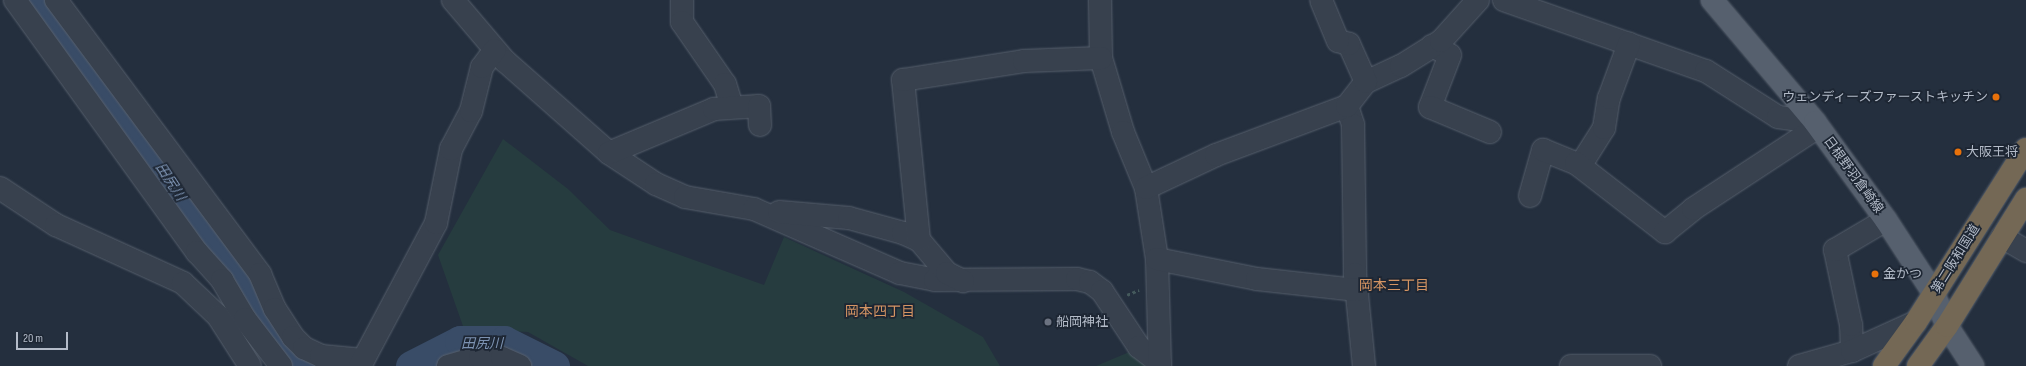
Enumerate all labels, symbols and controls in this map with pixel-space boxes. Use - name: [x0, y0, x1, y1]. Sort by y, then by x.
- place label: ウェンディーズファーストキッチン: [1780, 89, 1988, 105]
- marker: ウェンディーズファーストキッチン: [1991, 92, 2001, 102]
- street label: 日根野羽倉崎線: [1820, 134, 1886, 216]
- place label: 大阪王将: [1966, 144, 2018, 160]
- marker: 大阪王将: [1953, 147, 1963, 157]
- water label: 田尻川: [152, 160, 188, 204]
- street label: 第二阪和国道: [1929, 222, 1983, 296]
- place label: 金かつ: [1883, 266, 1922, 282]
- marker: 金かつ: [1870, 269, 1880, 279]
- district label: 岡本三丁目: [1359, 278, 1429, 294]
- district label: 岡本四丁目: [845, 304, 915, 320]
- place label: 船岡神社: [1056, 314, 1108, 330]
- marker: 船岡神社: [1043, 317, 1053, 327]
- scale bar: [18, 324, 70, 350]
- text: 20 m: [23, 331, 43, 346]
- water label: 田尻川: [461, 336, 503, 352]

